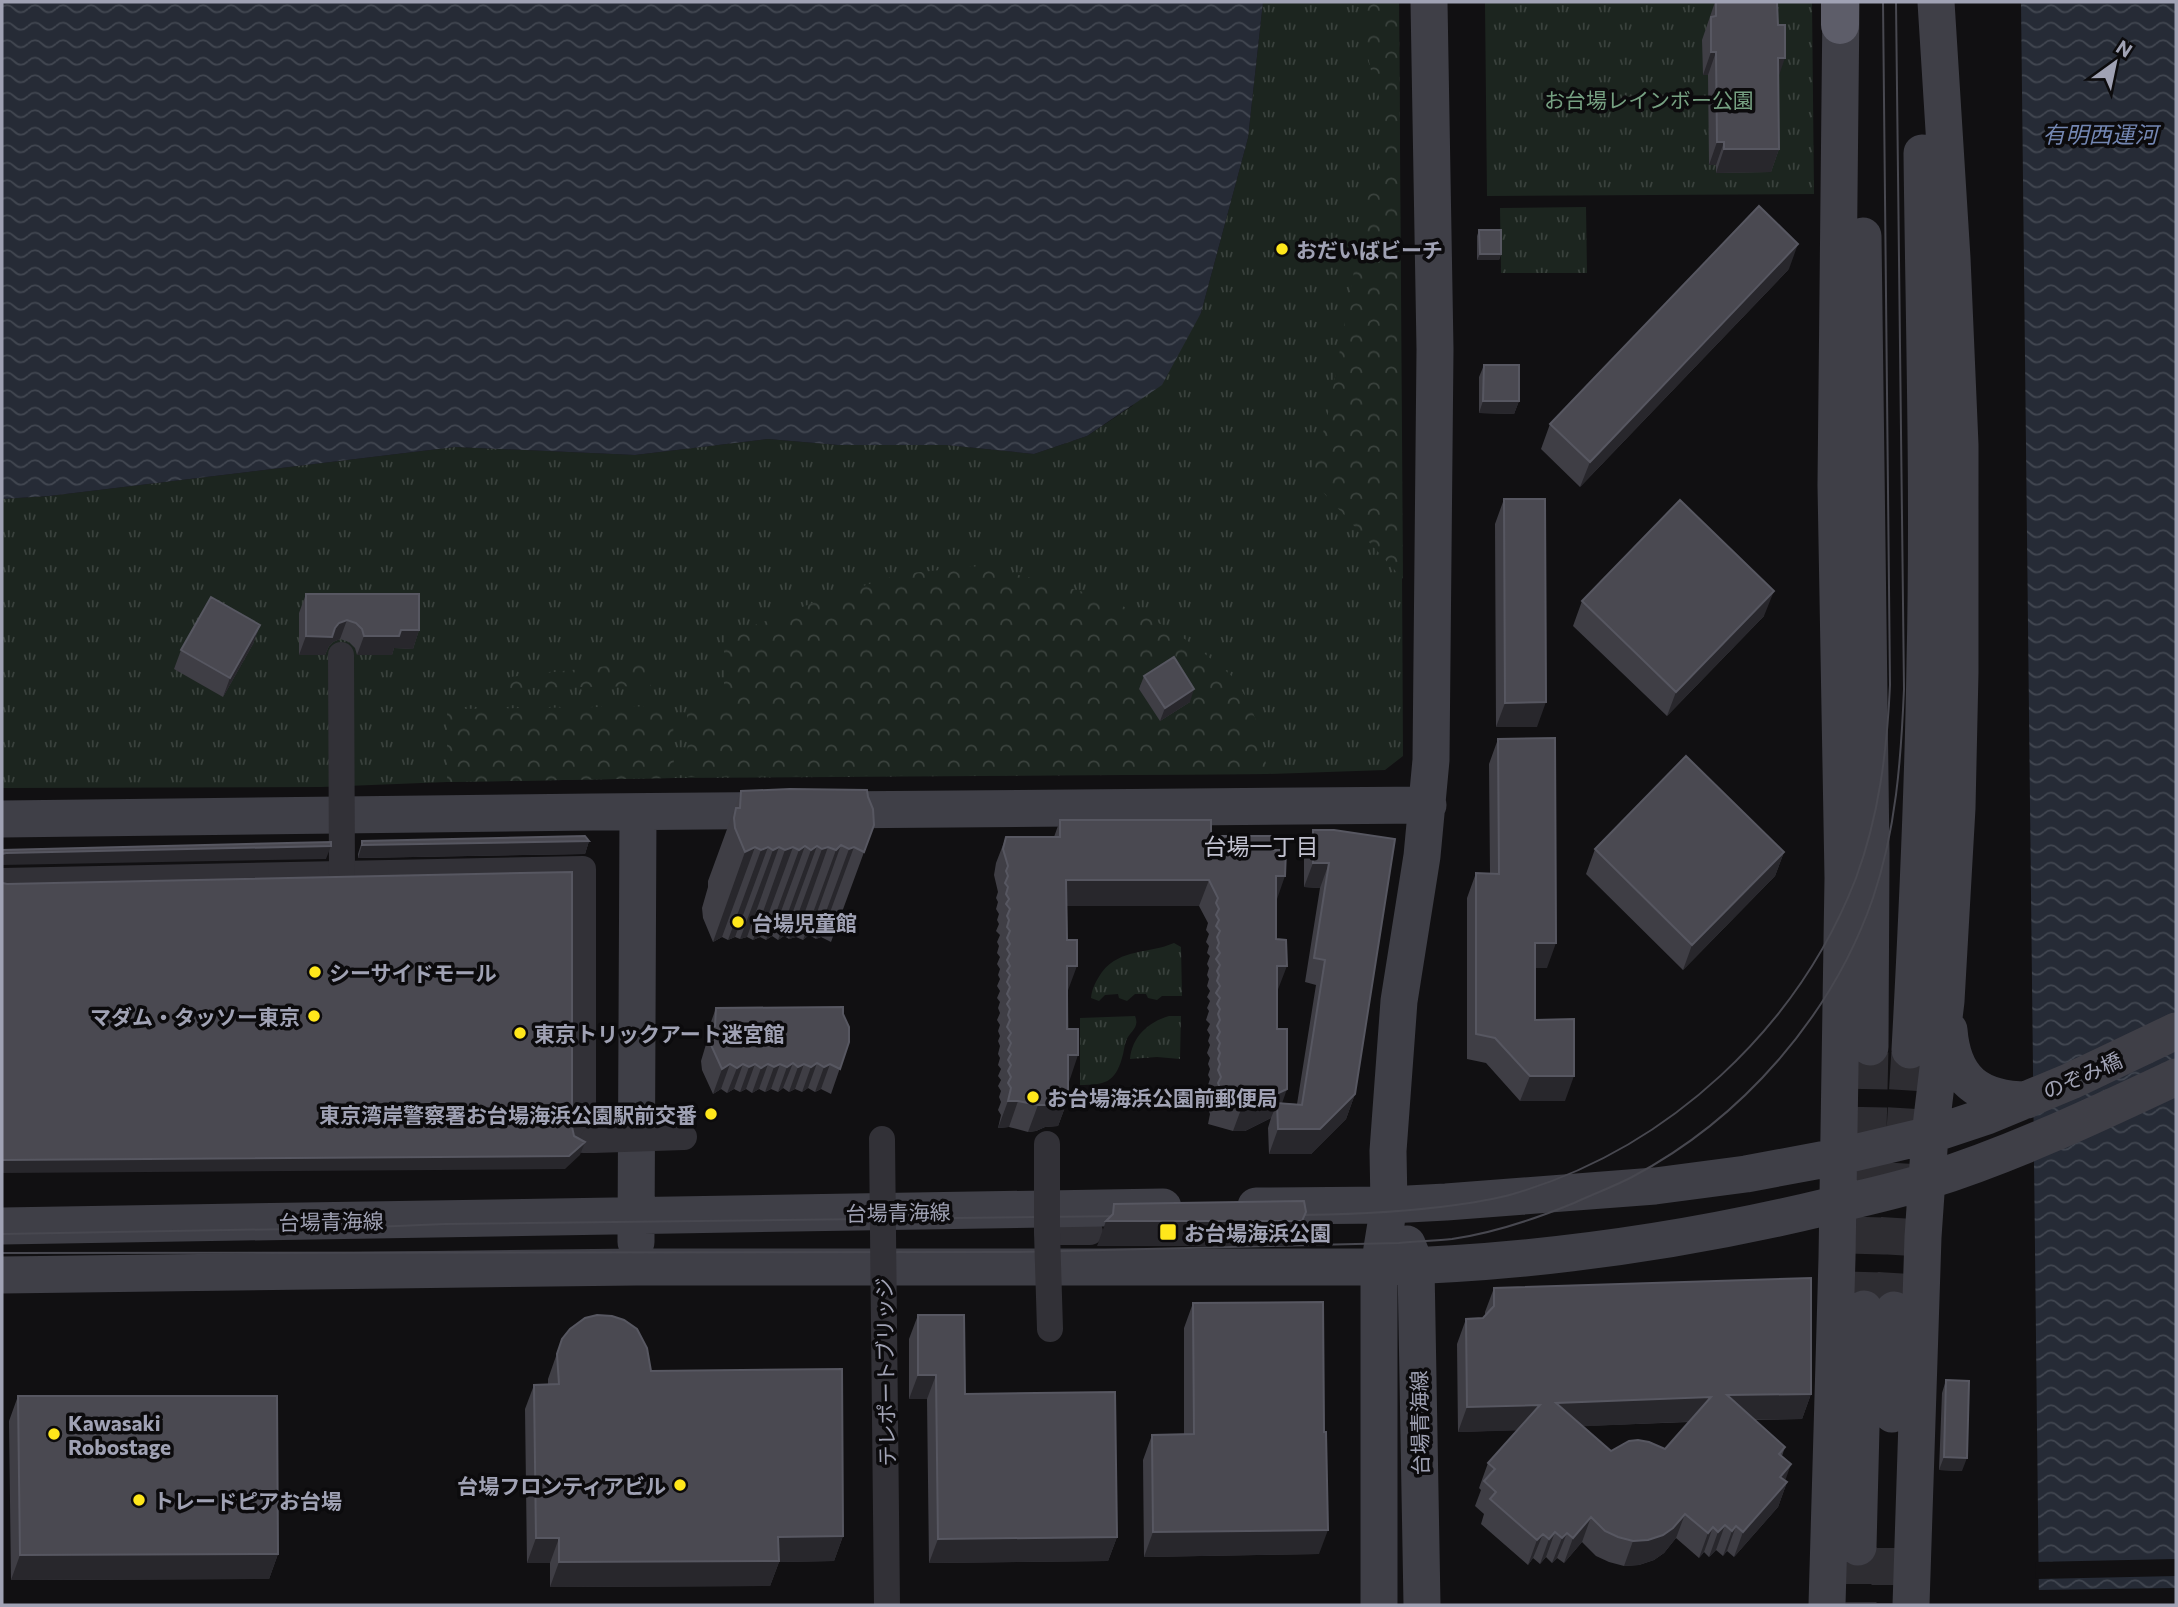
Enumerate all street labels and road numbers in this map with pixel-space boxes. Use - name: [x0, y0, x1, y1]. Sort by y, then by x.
- street label: のぞみ橋: [2039, 1046, 2125, 1104]
- street label: 台場青海線: [845, 1199, 951, 1225]
- street label: 台場青海線: [278, 1208, 384, 1234]
- street label: テレポートブリッジ: [871, 1277, 899, 1467]
- street label: 台場青海線: [1406, 1370, 1432, 1476]

